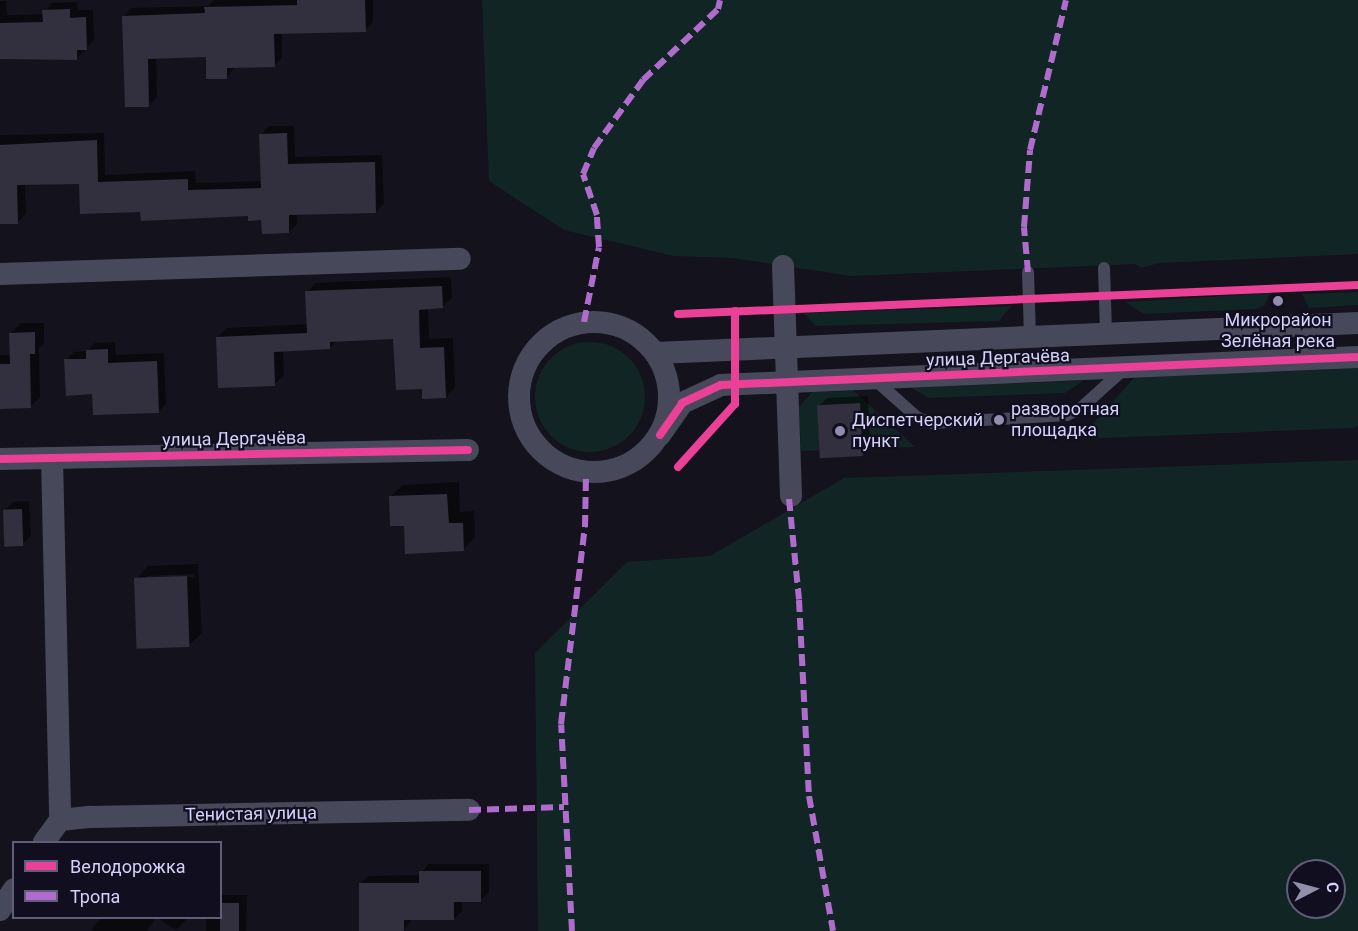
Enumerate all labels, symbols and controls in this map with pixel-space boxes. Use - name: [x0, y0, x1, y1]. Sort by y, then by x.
- marker: Микрорайон Зелёная река: [1271, 294, 1285, 308]
- place label: Микрорайон Зелёная река: [1221, 310, 1335, 352]
- street label: улица Дергачёва: [926, 345, 1070, 371]
- place label: разворотная площадка: [1011, 399, 1119, 442]
- place label: Диспетчерский пункт: [852, 410, 983, 452]
- marker: разворотная площадка: [992, 413, 1006, 427]
- marker: Диспетчерский пункт: [833, 424, 847, 438]
- street label: улица Дергачёва: [162, 427, 306, 451]
- street label: Тенистая улица: [185, 802, 317, 826]
- legend: [12, 841, 222, 919]
- text: Велодорожка: [70, 856, 185, 877]
- north arrow: [1286, 859, 1346, 919]
- text: С: [1322, 881, 1342, 893]
- text: Тропа: [70, 886, 120, 907]

